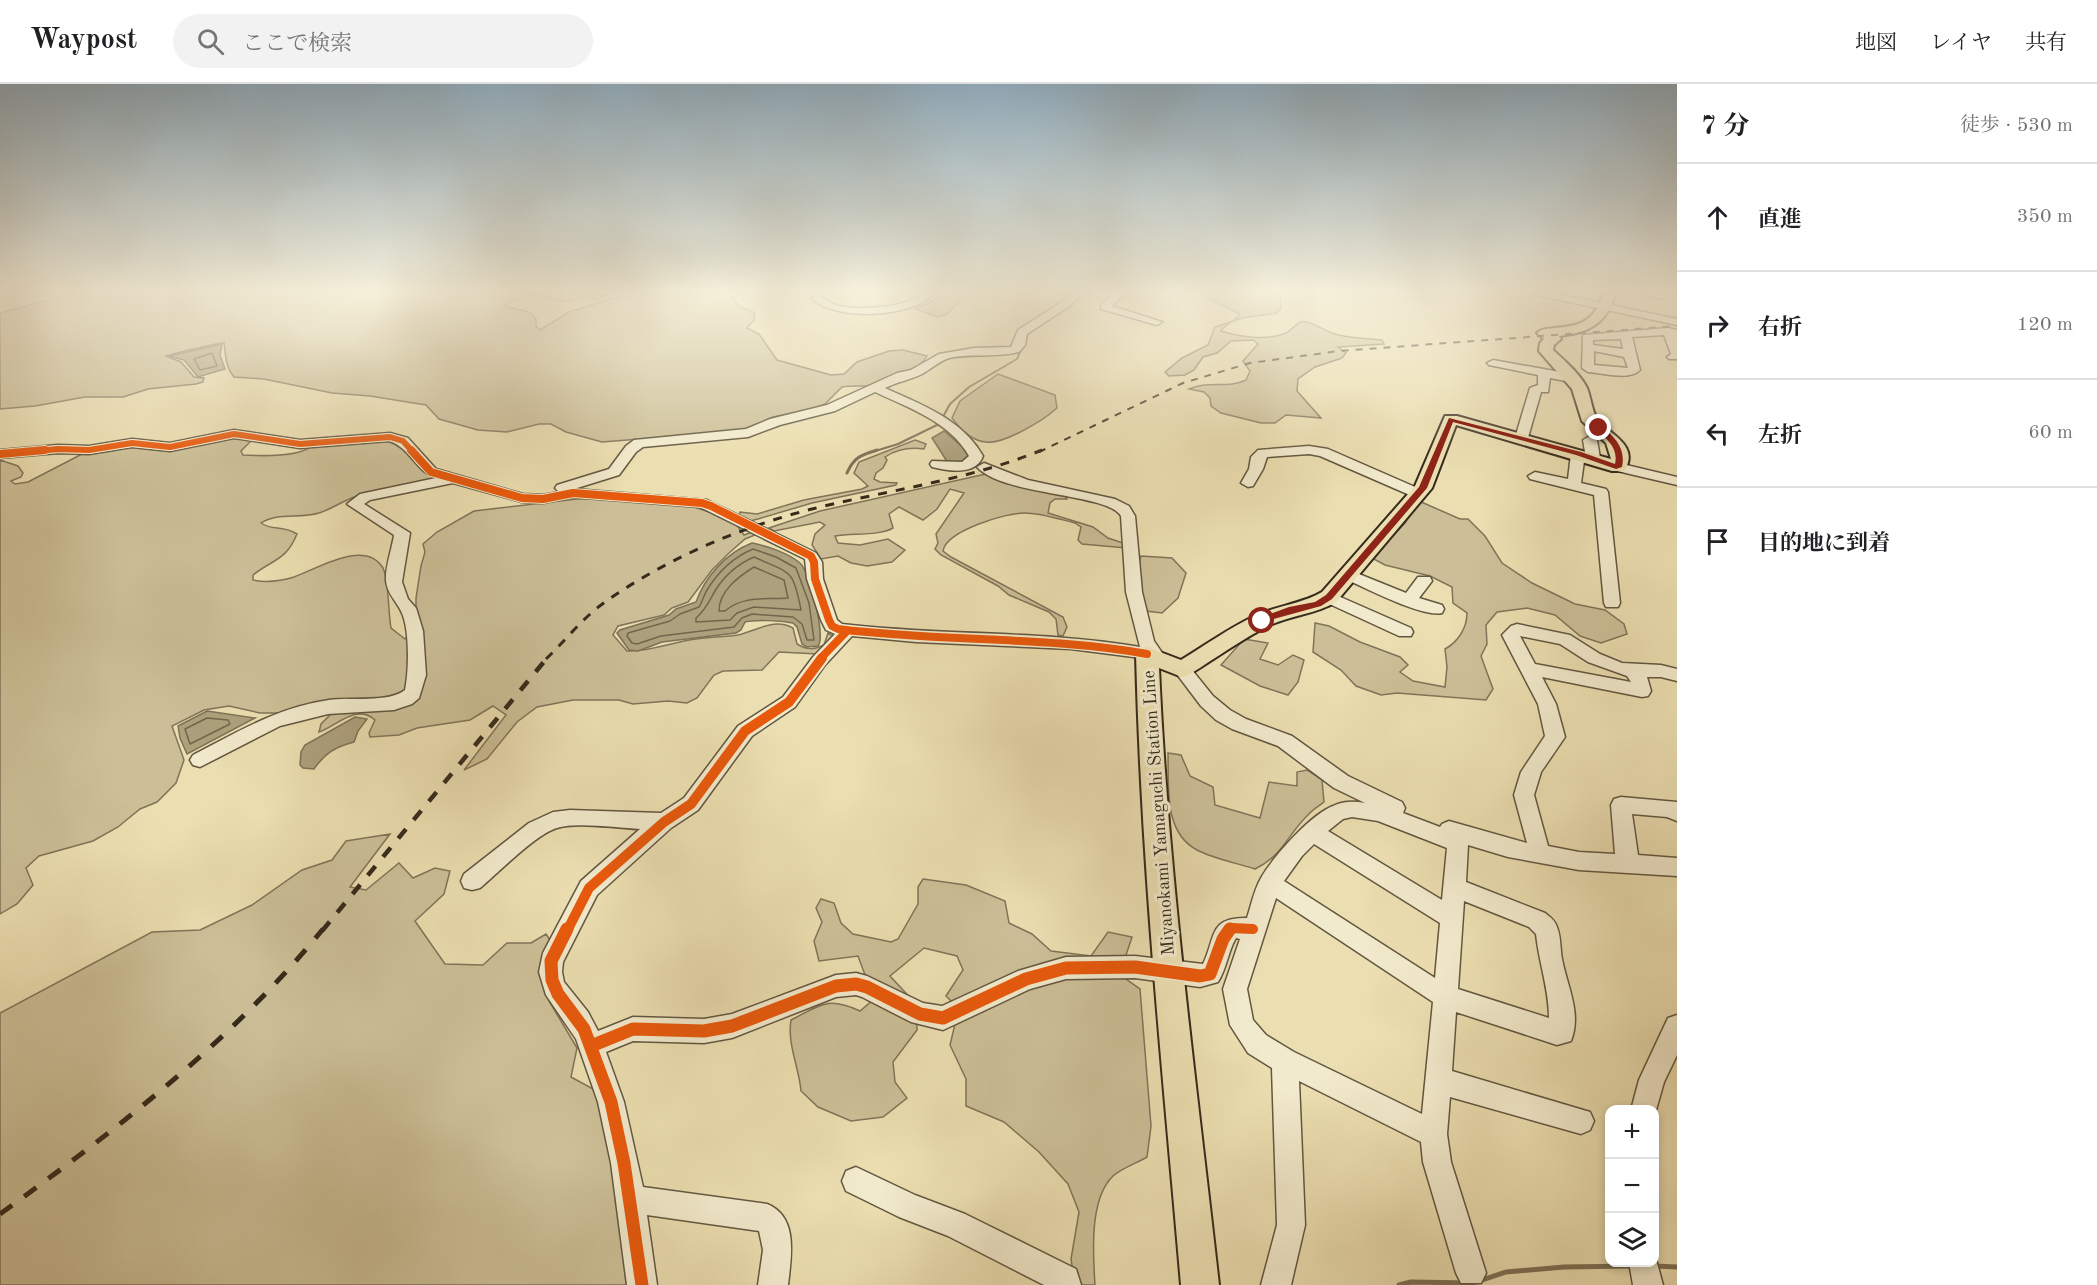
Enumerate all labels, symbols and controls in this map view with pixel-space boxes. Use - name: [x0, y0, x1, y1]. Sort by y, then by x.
- search box: [173, 14, 593, 68]
- icon: search: [194, 25, 227, 58]
- text: Waypost: [30, 27, 137, 55]
- text: ここで検索: [242, 33, 352, 55]
- text: 地図: [1855, 33, 1897, 54]
- text: レイヤ: [1930, 33, 1992, 54]
- text: 共有: [2025, 33, 2067, 54]
- text: 7 分: [1701, 114, 1749, 140]
- text: 徒歩 · 530 m: [1960, 116, 2073, 136]
- icon: ahead: [1701, 201, 1734, 234]
- text: 350 m: [2017, 207, 2073, 227]
- text: 直進: [1758, 209, 1802, 231]
- icon: right: [1701, 309, 1734, 342]
- text: 120 m: [2017, 315, 2073, 335]
- text: 右折: [1758, 317, 1802, 339]
- route end: [1585, 414, 1611, 440]
- icon: left: [1701, 417, 1734, 450]
- text: 60 m: [2028, 423, 2073, 443]
- text: 左折: [1758, 425, 1802, 447]
- icon: arrive: [1701, 525, 1734, 558]
- text: 目的地に到着: [1758, 533, 1890, 555]
- route start: [1248, 607, 1274, 633]
- street label: Miyanokami Yamaguchi Station Line: [1140, 670, 1178, 956]
- map controls: [1605, 1105, 1659, 1267]
- button: +: [1605, 1105, 1659, 1159]
- button: −: [1605, 1159, 1659, 1213]
- button: layers: [1605, 1213, 1659, 1267]

